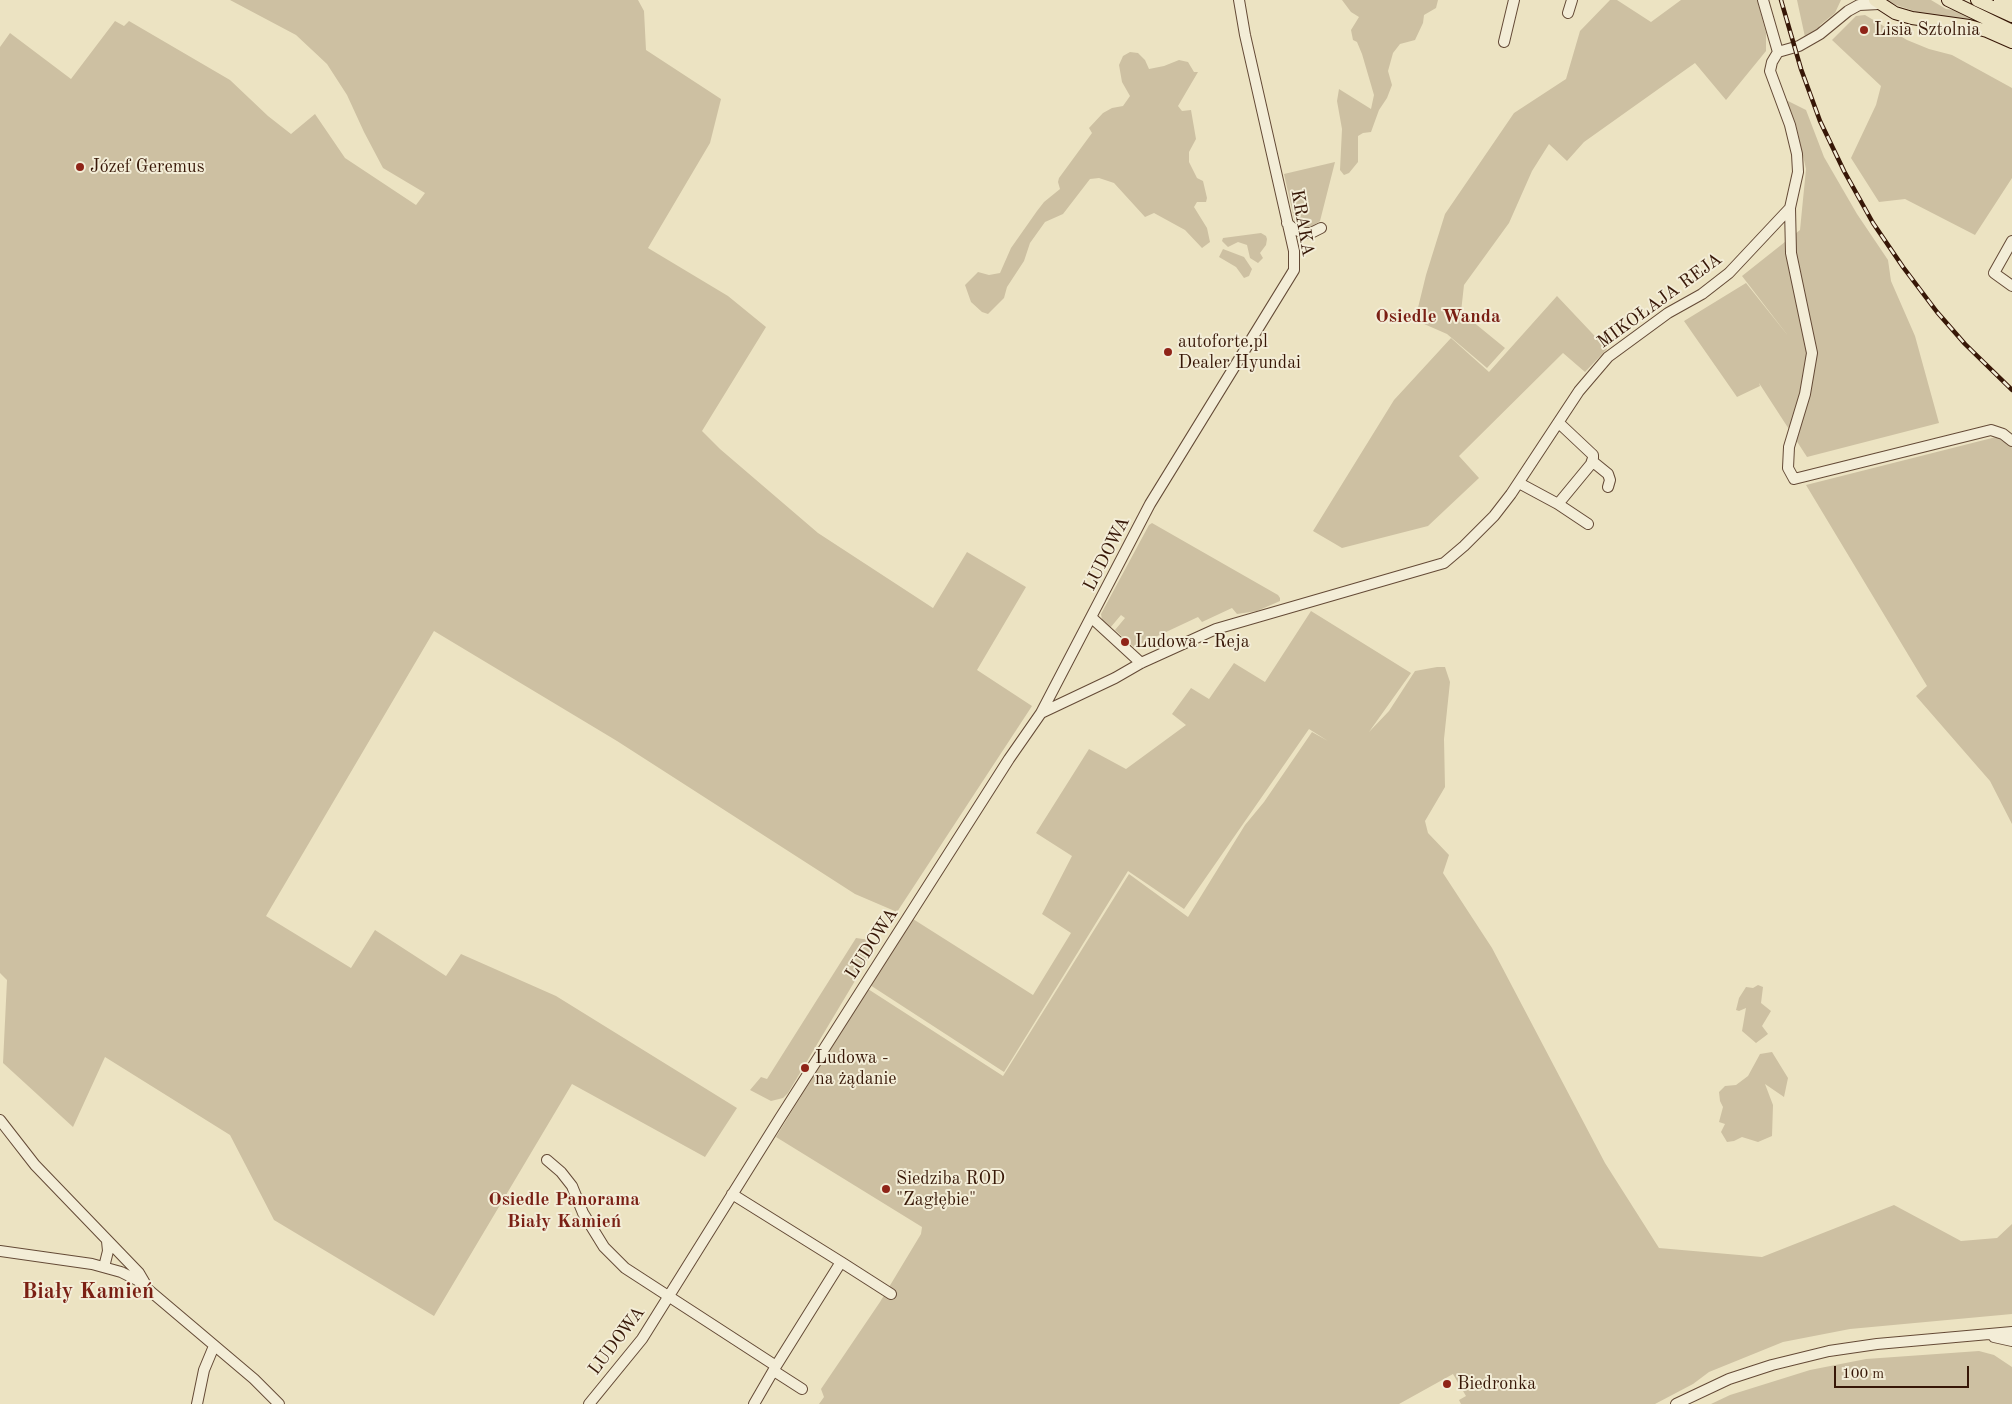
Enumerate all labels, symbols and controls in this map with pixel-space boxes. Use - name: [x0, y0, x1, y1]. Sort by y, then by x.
- place label: Lisia Sztolnia: [1874, 19, 1980, 41]
- marker: Lisia Sztolnia: [1858, 24, 1870, 36]
- place label: Józef Geremus: [90, 156, 204, 178]
- marker: Józef Geremus: [74, 161, 86, 173]
- street label: KRAKA: [1285, 188, 1319, 258]
- street label: MIKOŁAJA REJA: [1593, 249, 1727, 353]
- district label: Osiedle Wanda: [1375, 306, 1501, 328]
- place label: autoforte.pl Dealer Hyundai: [1178, 331, 1301, 374]
- marker: autoforte.pl Dealer Hyundai: [1162, 346, 1174, 358]
- street label: LUDOWA: [1079, 513, 1135, 595]
- place label: Ludowa - Reja: [1135, 631, 1250, 653]
- marker: Ludowa - Reja: [1119, 636, 1131, 648]
- street label: LUDOWA: [841, 904, 903, 984]
- place label: Ludowa - na żądanie: [815, 1047, 897, 1090]
- marker: Ludowa - na żądanie: [799, 1062, 811, 1074]
- place label: Siedziba ROD "Zagłębie": [896, 1168, 1005, 1210]
- marker: Siedziba ROD "Zagłębie": [880, 1183, 892, 1195]
- district label: Osiedle Panorama Biały Kamień: [488, 1189, 640, 1233]
- district label: Biały Kamień: [22, 1279, 154, 1305]
- street label: LUDOWA: [584, 1302, 650, 1380]
- scale bar: [1837, 1356, 1972, 1388]
- text: 100 m: [1842, 1367, 1884, 1382]
- place label: Biedronka: [1457, 1373, 1536, 1395]
- marker: Biedronka: [1441, 1378, 1453, 1390]

